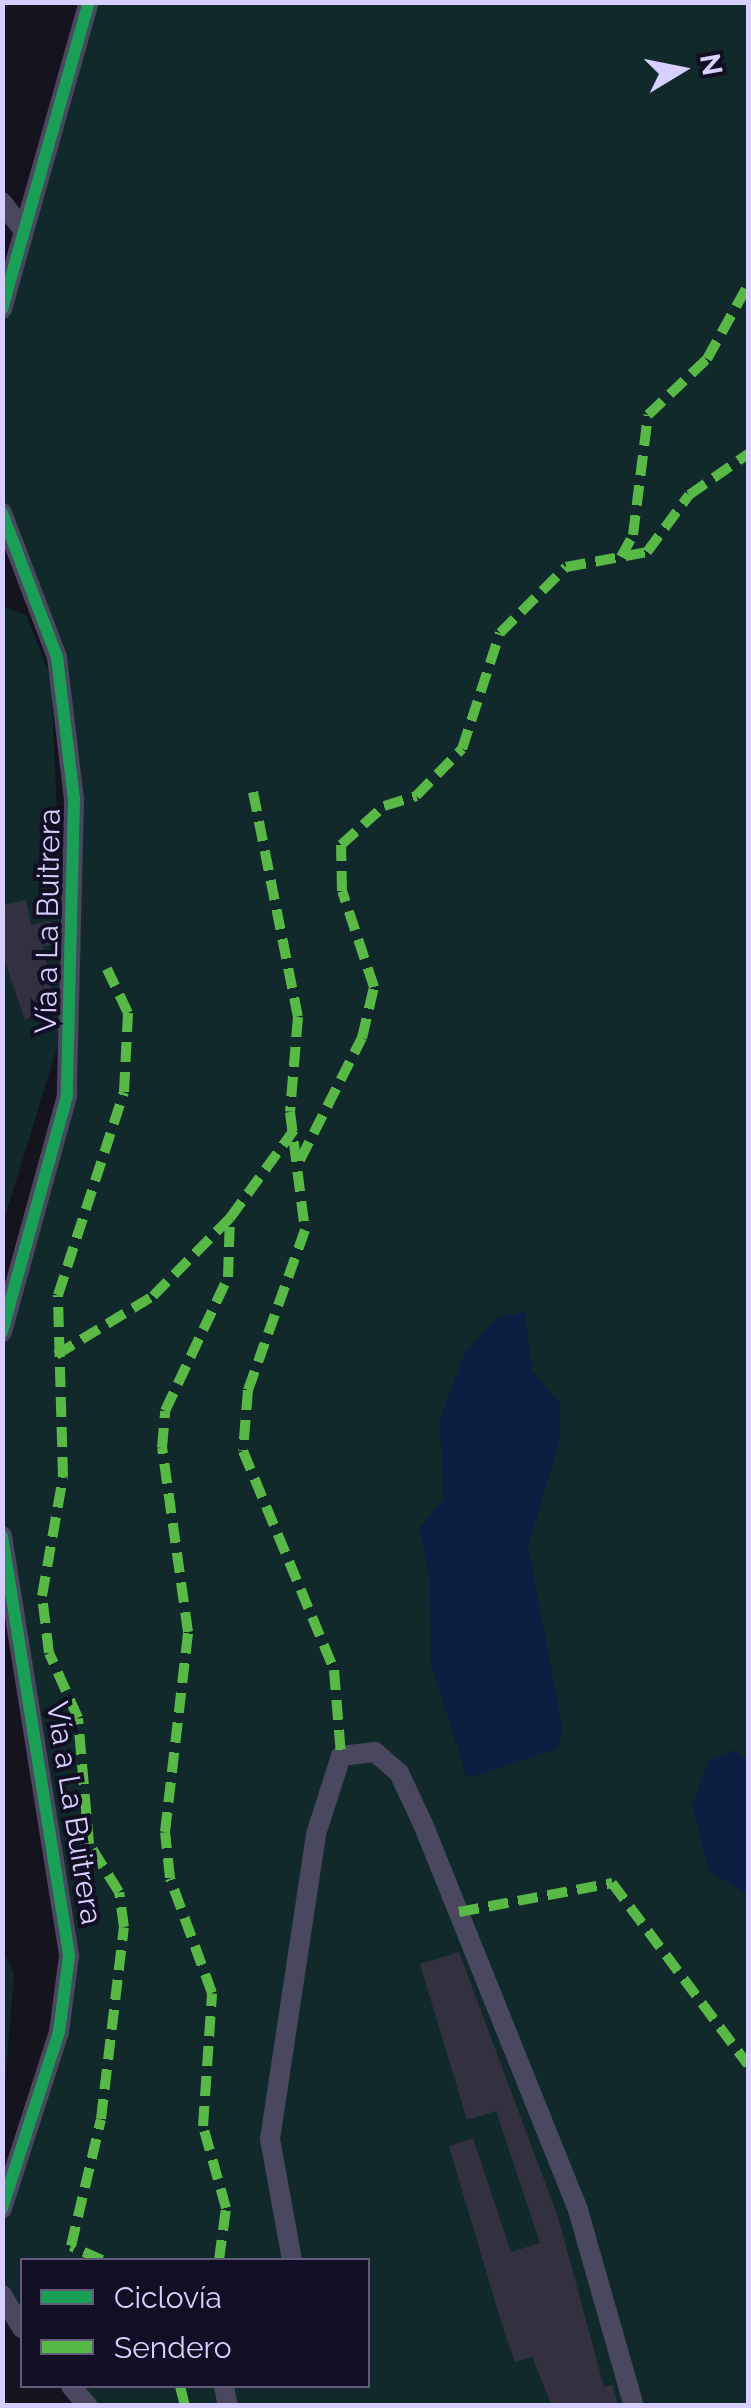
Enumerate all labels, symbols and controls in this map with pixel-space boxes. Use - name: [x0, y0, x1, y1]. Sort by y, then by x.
- north arrow: [631, 20, 731, 120]
- text: N: [693, 51, 729, 78]
- street label: Vía a La Buitrera: [28, 808, 68, 1034]
- street label: Vía a La Buitrera: [39, 1699, 109, 1927]
- legend: [20, 2258, 370, 2388]
- text: Ciclovía: [114, 2280, 222, 2315]
- text: Sendero: [114, 2330, 231, 2365]

